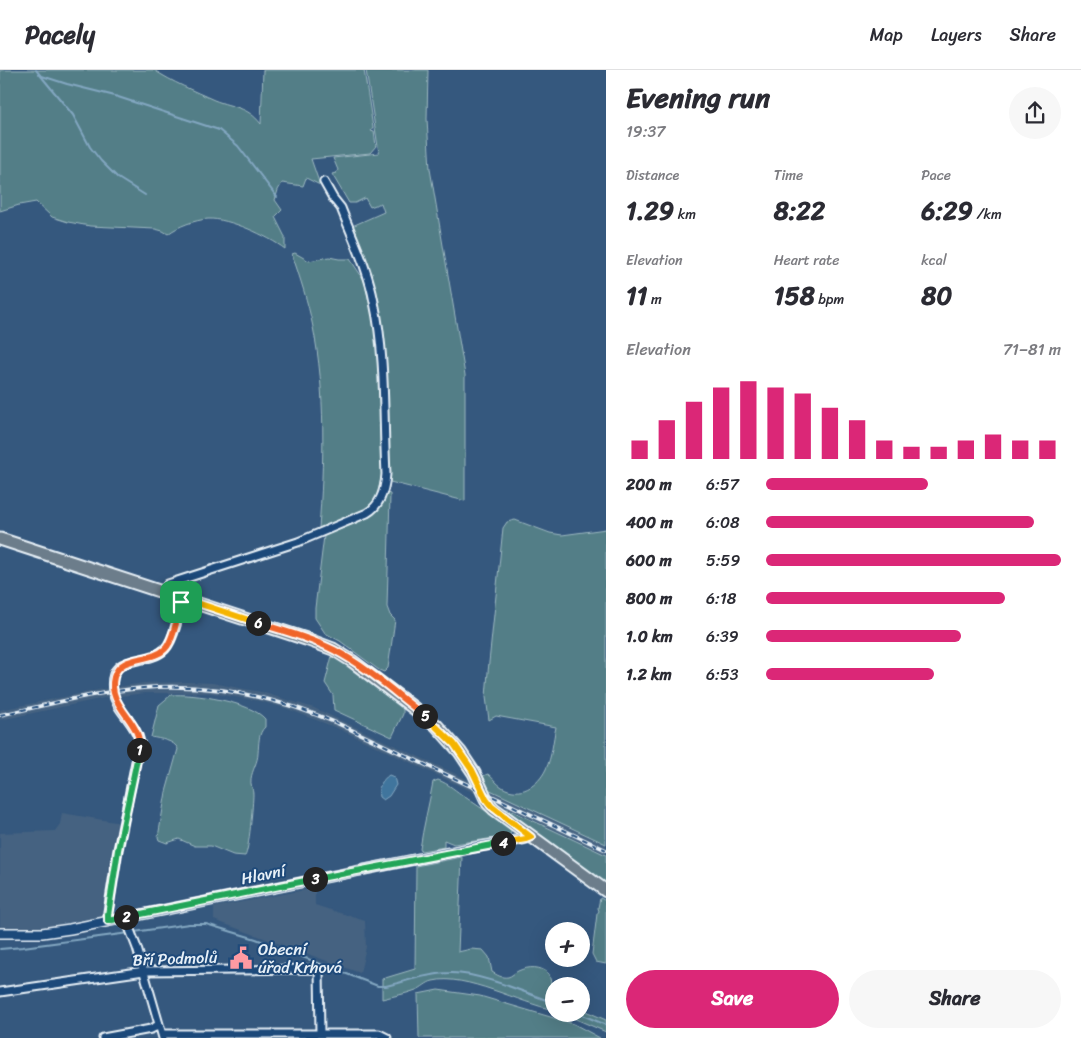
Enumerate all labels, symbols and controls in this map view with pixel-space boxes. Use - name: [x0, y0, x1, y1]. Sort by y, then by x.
- text: Pacely: [25, 14, 95, 56]
- text: Map: [870, 19, 903, 51]
- text: Layers: [931, 19, 982, 51]
- text: Share: [1010, 19, 1056, 51]
- text: Evening run: [626, 73, 770, 122]
- button: share: [1009, 87, 1061, 139]
- text: 19:37: [626, 117, 665, 146]
- text: Distance: [626, 163, 679, 188]
- text: Time: [774, 163, 803, 188]
- text: Pace: [921, 163, 951, 188]
- text: 1.29: [626, 188, 674, 233]
- text: 8:22: [774, 188, 825, 233]
- text: 6:29: [921, 188, 973, 233]
- text: km: [674, 202, 696, 227]
- text: /km: [973, 202, 1002, 227]
- text: Elevation: [626, 248, 683, 273]
- text: Heart rate: [774, 248, 839, 273]
- text: kcal: [921, 248, 947, 273]
- text: 11: [626, 273, 647, 318]
- text: 158: [774, 273, 815, 318]
- text: 80: [921, 273, 952, 318]
- text: m: [647, 287, 662, 312]
- text: bpm: [815, 287, 844, 312]
- text: Elevation: [626, 335, 691, 364]
- text: 71–81 m: [1003, 335, 1061, 364]
- text: 200 m: [626, 470, 672, 499]
- text: 6:57: [706, 470, 739, 499]
- text: 400 m: [626, 508, 673, 537]
- text: 6:08: [706, 508, 740, 537]
- text: 600 m: [626, 546, 672, 575]
- text: 5:59: [706, 546, 740, 575]
- pin: [160, 581, 202, 623]
- text: 800 m: [626, 584, 672, 613]
- text: 6:18: [706, 584, 736, 613]
- icon: arrive: [167, 588, 195, 616]
- pin: 6: [246, 610, 270, 636]
- text: 6: [255, 611, 262, 636]
- text: 1.0 km: [626, 622, 673, 651]
- text: 6:39: [706, 622, 739, 651]
- text: 1.2 km: [626, 660, 672, 689]
- text: 6:53: [706, 660, 738, 689]
- pin: 5: [412, 704, 438, 728]
- text: 5: [421, 704, 430, 729]
- pin: 1: [126, 738, 152, 762]
- text: 1: [136, 738, 143, 763]
- pin: 4: [490, 830, 516, 856]
- text: 4: [499, 831, 508, 856]
- street label: Hlavní: [239, 856, 290, 893]
- pin: 3: [302, 866, 328, 892]
- text: 3: [312, 867, 319, 892]
- pin: 2: [114, 904, 138, 930]
- text: 2: [122, 905, 131, 930]
- map controls: [545, 922, 590, 1022]
- button: +: [545, 922, 590, 967]
- place label: Obecní úřad Krhová: [258, 935, 342, 982]
- street label: Bří Podmolů: [132, 943, 218, 974]
- public building icon: Obecní úřad Krhová: [228, 945, 254, 971]
- button: Save: [626, 970, 839, 1028]
- button: Share: [849, 970, 1061, 1028]
- button: −: [545, 977, 590, 1022]

